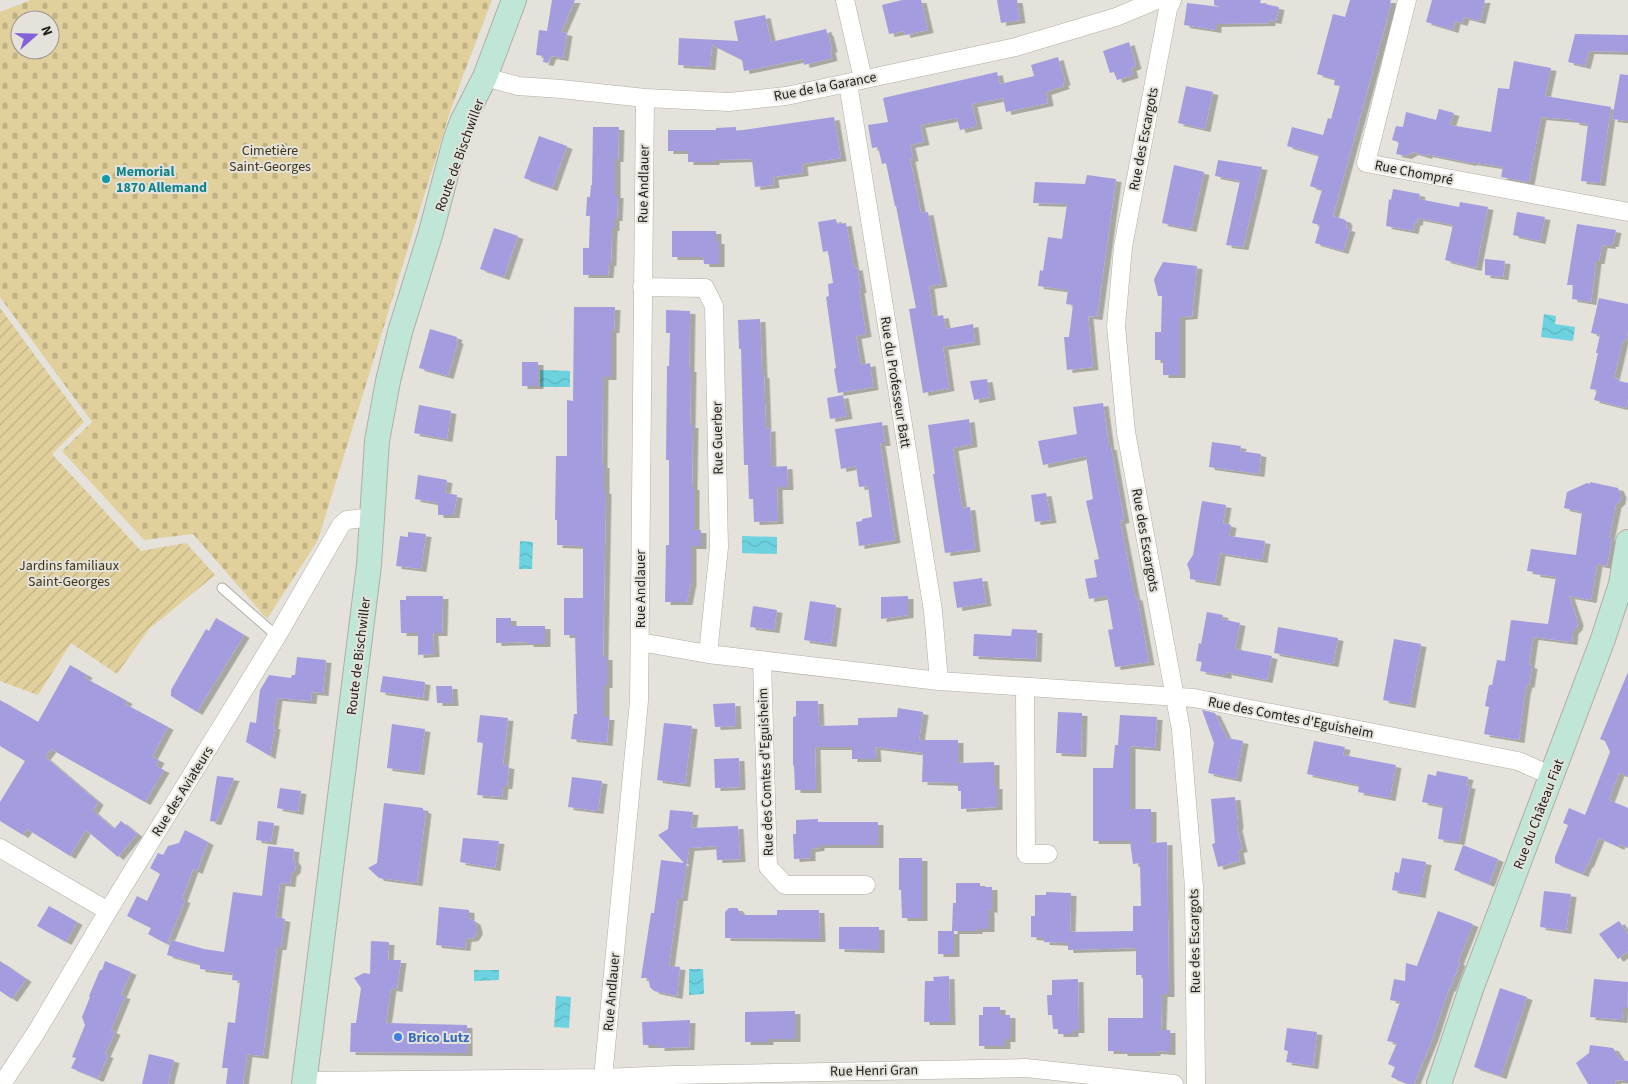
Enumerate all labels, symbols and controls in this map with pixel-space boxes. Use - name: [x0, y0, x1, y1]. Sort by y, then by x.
- north arrow: [10, 10, 60, 60]
- text: N: [35, 23, 57, 39]
- street label: Rue de la Garance: [772, 67, 878, 107]
- street label: Rue des Escargots: [1124, 86, 1164, 192]
- street label: Route de Bischwiller: [430, 96, 490, 215]
- park label: Cimetière Saint-Georges: [229, 141, 311, 177]
- street label: Rue Andlauer: [633, 145, 655, 223]
- street label: Rue Chompré: [1373, 156, 1455, 190]
- place label: Memorial 1870 Allemand: [116, 162, 207, 198]
- marker: Memorial 1870 Allemand: [100, 173, 112, 185]
- street label: Rue du Professeur Batt: [875, 315, 915, 450]
- street label: Rue Guerber: [707, 401, 729, 475]
- street label: Rue des Escargots: [1126, 487, 1164, 594]
- street label: Rue Andlauer: [631, 550, 651, 628]
- park label: Jardins familiaux Saint-Georges: [19, 556, 120, 592]
- street label: Route de Bischwiller: [342, 596, 376, 716]
- street label: Rue des Comtes d'Eguisheim: [753, 688, 779, 856]
- street label: Rue des Comtes d'Eguisheim: [1206, 692, 1375, 744]
- street label: Rue des Aviateurs: [147, 743, 219, 840]
- street label: Rue du Château Fiat: [1509, 756, 1569, 872]
- street label: Rue des Escargots: [1184, 888, 1206, 993]
- street label: Rue Andlauer: [599, 952, 625, 1032]
- place label: Brico Lutz: [408, 1028, 470, 1048]
- marker: Brico Lutz: [392, 1031, 404, 1043]
- street label: Rue Henri Gran: [830, 1060, 918, 1082]

